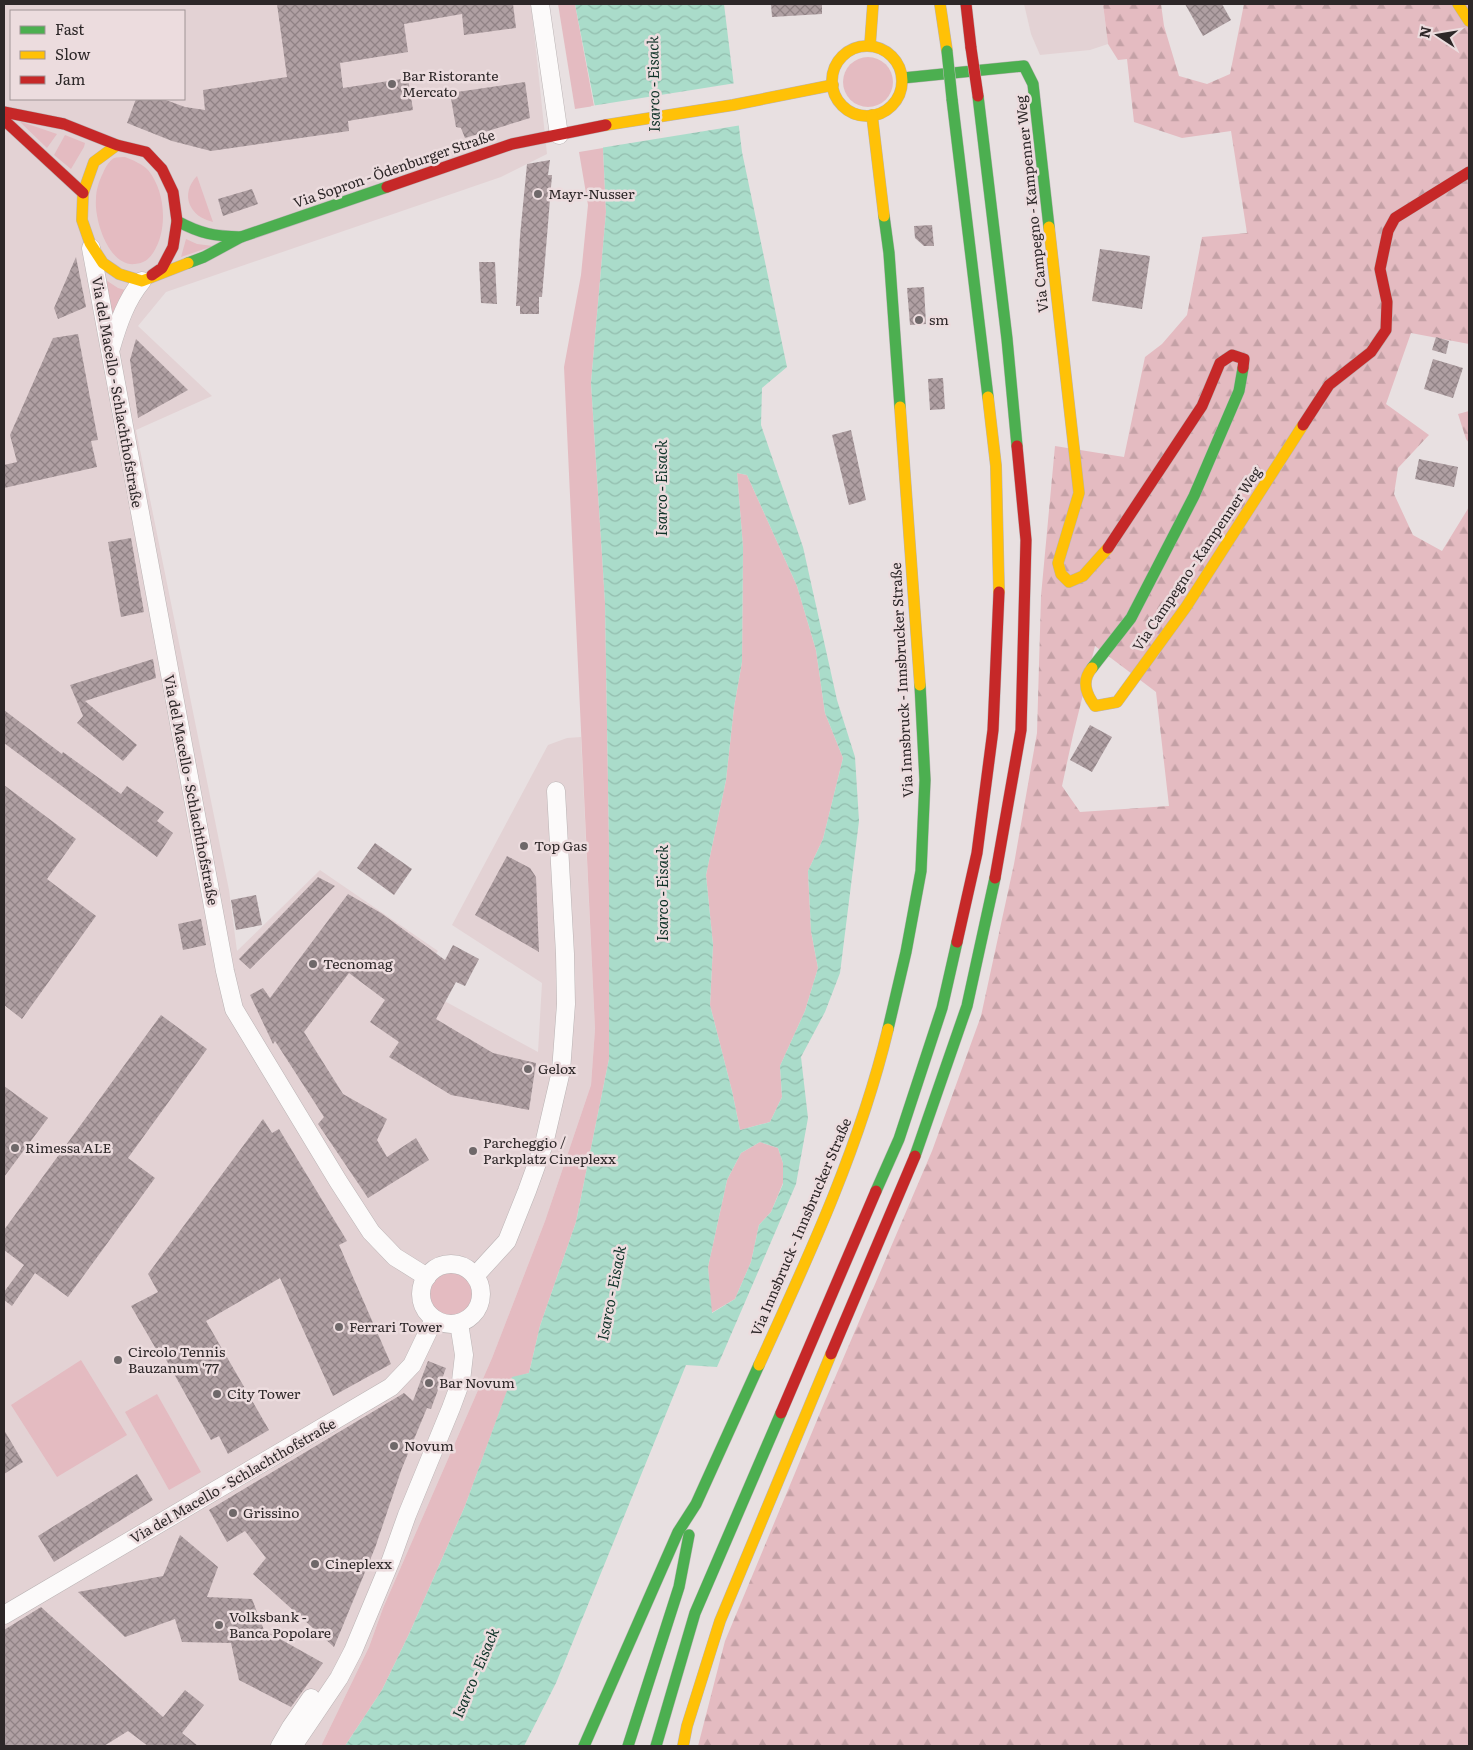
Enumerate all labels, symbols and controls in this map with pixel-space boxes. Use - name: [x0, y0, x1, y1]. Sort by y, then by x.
- legend: [10, 10, 185, 100]
- north arrow: [1413, 10, 1463, 60]
- text: Fast: [55, 17, 84, 40]
- text: N: [1413, 24, 1435, 40]
- water label: Isarco - Eisack: [640, 35, 665, 132]
- text: Slow: [55, 42, 90, 65]
- place label: Bar Ristorante Mercato: [402, 65, 498, 101]
- text: Jam: [55, 67, 86, 90]
- marker: Bar Ristorante Mercato: [386, 78, 398, 90]
- street label: Via Campegno - Kampenner Weg: [1010, 94, 1052, 314]
- street label: Via Sopron - Ödenburger Straße: [290, 124, 497, 212]
- place label: Mayr-Nusser: [548, 183, 635, 203]
- marker: Mayr-Nusser: [532, 188, 544, 200]
- street label: Via del Macello - Schlachthofstraße: [88, 275, 148, 509]
- place label: sm: [929, 309, 949, 329]
- marker: sm: [913, 314, 925, 326]
- water label: Isarco - Eisack: [649, 439, 672, 536]
- street label: Via Campegno - Kampenner Weg: [1127, 462, 1266, 654]
- street label: Via Innsbruck - Innsbrucker Straße: [885, 562, 917, 798]
- street label: Via del Macello - Schlachthofstraße: [160, 673, 224, 907]
- place label: Top Gas: [534, 835, 587, 855]
- marker: Top Gas: [518, 840, 530, 852]
- water label: Isarco - Eisack: [650, 844, 673, 941]
- place label: Tecnomag: [323, 953, 393, 973]
- marker: Tecnomag: [307, 958, 319, 970]
- place label: Gelox: [538, 1058, 576, 1078]
- marker: Gelox: [522, 1063, 534, 1075]
- street label: Via Innsbruck - Innsbrucker Straße: [745, 1114, 855, 1339]
- place label: Parcheggio / Parkplatz Cineplexx: [483, 1132, 616, 1168]
- place label: Rimessa ALE: [25, 1137, 112, 1157]
- marker: Rimessa ALE: [9, 1142, 21, 1154]
- marker: Parcheggio / Parkplatz Cineplexx: [467, 1145, 479, 1157]
- water label: Isarco - Eisack: [590, 1242, 631, 1342]
- place label: Ferrari Tower: [349, 1316, 442, 1336]
- marker: Ferrari Tower: [333, 1321, 345, 1333]
- place label: Circolo Tennis Bauzanum '77: [128, 1341, 225, 1377]
- marker: Circolo Tennis Bauzanum '77: [112, 1354, 124, 1366]
- place label: Bar Novum: [439, 1372, 515, 1392]
- marker: Bar Novum: [423, 1377, 435, 1389]
- place label: City Tower: [227, 1383, 301, 1403]
- marker: City Tower: [211, 1388, 223, 1400]
- street label: Via del Macello - Schlachthofstraße: [126, 1413, 339, 1547]
- place label: Novum: [404, 1435, 454, 1455]
- marker: Novum: [388, 1440, 400, 1452]
- place label: Grissino: [243, 1502, 300, 1522]
- marker: Grissino: [227, 1507, 239, 1519]
- place label: Cineplexx: [325, 1553, 392, 1573]
- marker: Cineplexx: [309, 1558, 321, 1570]
- place label: Volksbank - Banca Popolare: [229, 1606, 331, 1642]
- marker: Volksbank - Banca Popolare: [213, 1619, 225, 1631]
- water label: Isarco - Eisack: [445, 1623, 504, 1721]

